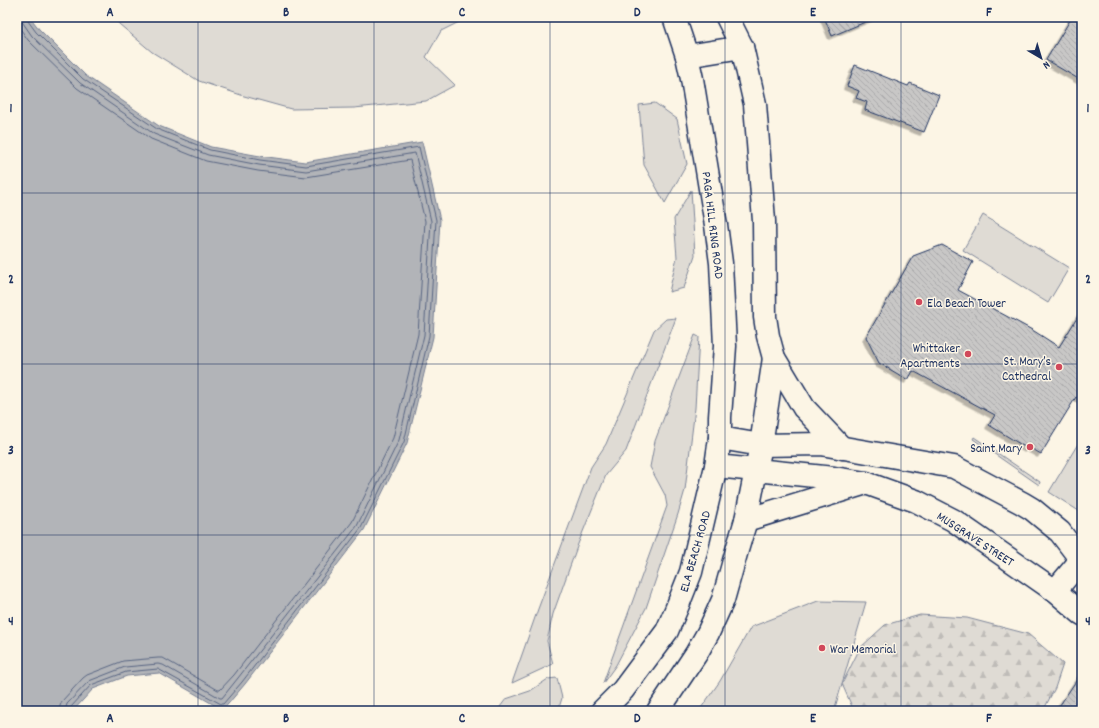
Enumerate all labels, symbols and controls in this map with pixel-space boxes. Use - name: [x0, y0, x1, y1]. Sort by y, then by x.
- text: A: [106, 4, 114, 23]
- text: B: [283, 4, 289, 23]
- text: C: [459, 4, 466, 23]
- text: D: [634, 4, 641, 23]
- text: E: [810, 4, 817, 23]
- text: F: [986, 4, 992, 23]
- north arrow: [1021, 38, 1061, 78]
- text: N: [1038, 56, 1053, 73]
- text: 1: [10, 100, 13, 119]
- text: 1: [1087, 100, 1090, 119]
- street label: PAGA HILL RING ROAD: [696, 171, 728, 280]
- text: 2: [8, 271, 14, 290]
- text: 2: [1085, 271, 1091, 290]
- place label: Ela Beach Tower: [927, 295, 1006, 314]
- marker: Ela Beach Tower: [914, 297, 924, 307]
- place label: Whittaker Apartments: [900, 340, 960, 374]
- marker: Whittaker Apartments: [963, 349, 973, 359]
- place label: St. Mary’s Cathedral: [1002, 353, 1051, 387]
- marker: St. Mary’s Cathedral: [1054, 362, 1064, 372]
- place label: Saint Mary: [970, 440, 1023, 459]
- text: 3: [8, 442, 14, 461]
- marker: Saint Mary: [1025, 442, 1035, 452]
- text: 3: [1085, 442, 1091, 461]
- street label: ELA BEACH ROAD: [676, 508, 717, 595]
- street label: MUSGRAVE STREET: [932, 508, 1017, 572]
- text: 4: [8, 613, 14, 632]
- text: 4: [1085, 613, 1091, 632]
- place label: War Memorial: [830, 641, 896, 660]
- marker: War Memorial: [817, 643, 827, 653]
- text: A: [106, 710, 114, 728]
- text: B: [283, 710, 289, 728]
- text: C: [459, 710, 466, 728]
- text: D: [634, 710, 641, 728]
- text: E: [810, 710, 817, 728]
- text: F: [986, 710, 992, 728]

